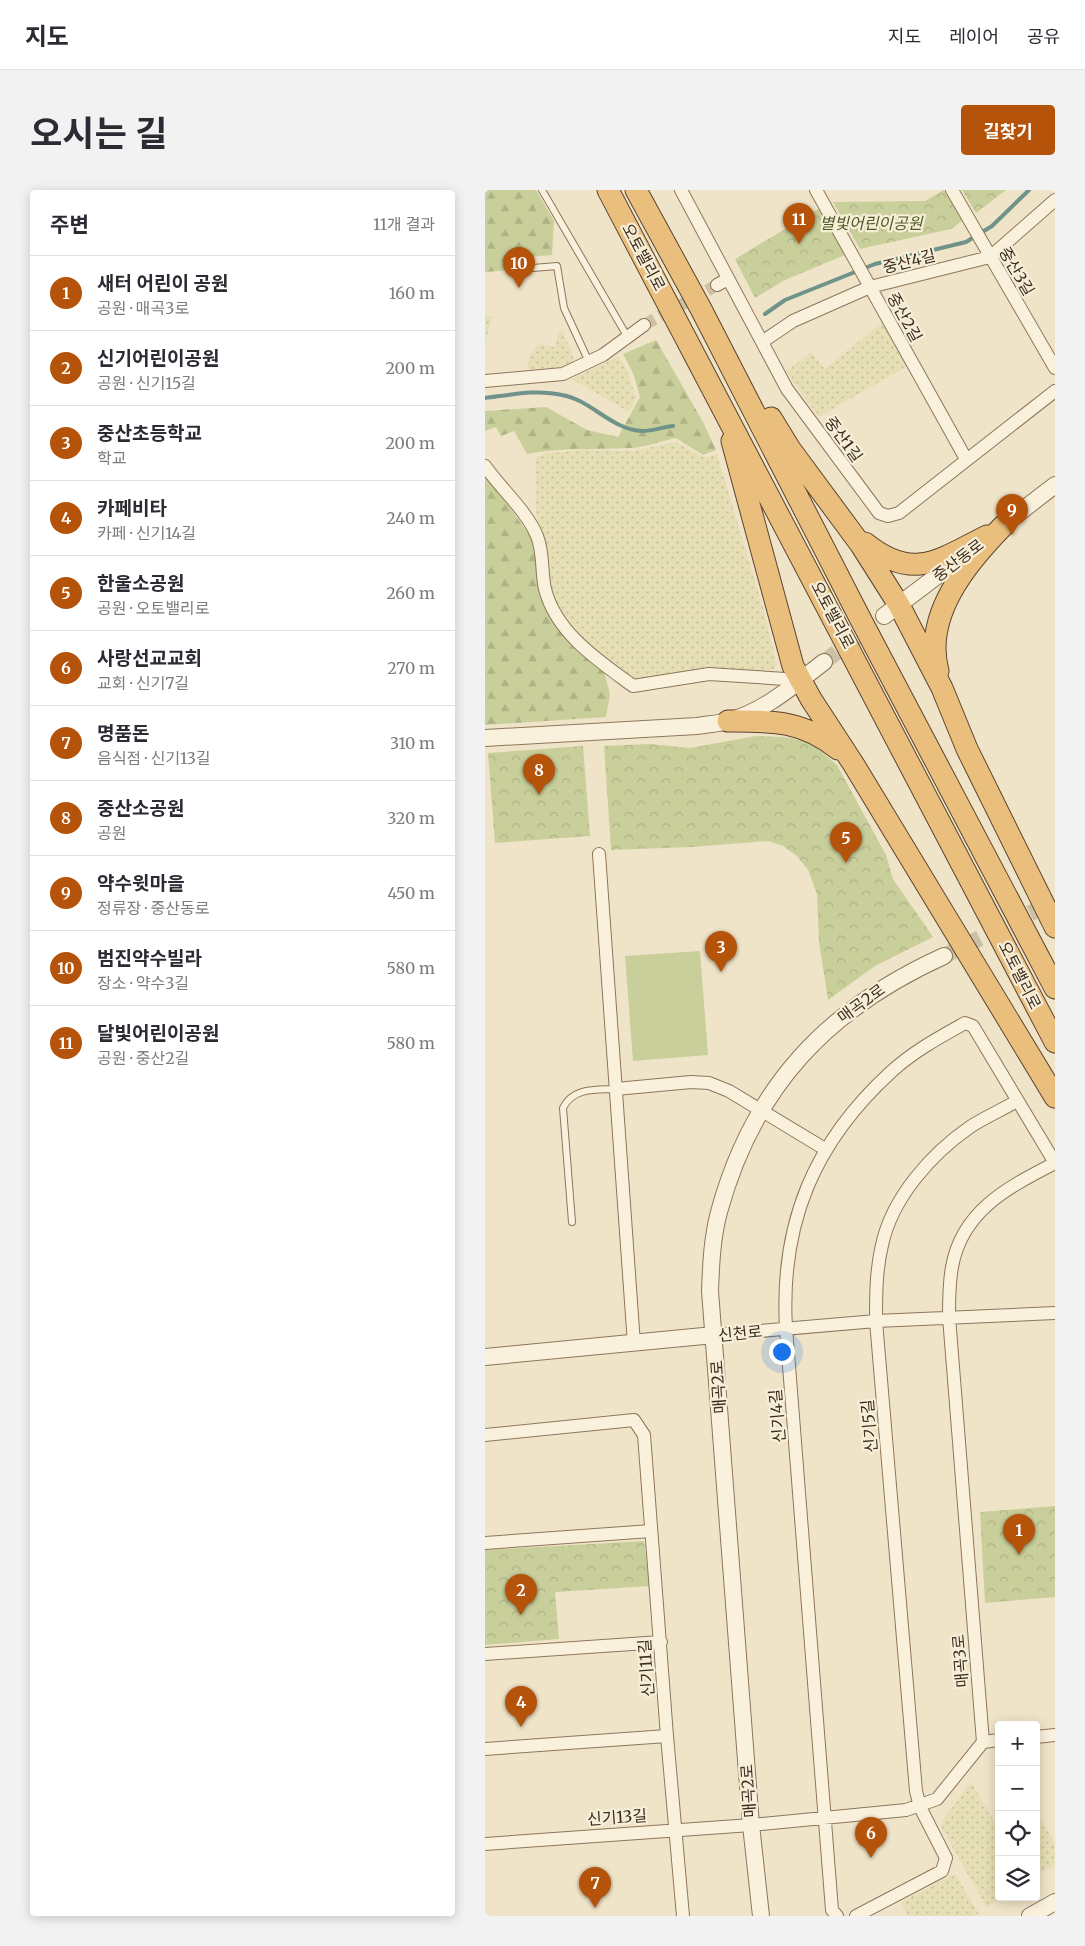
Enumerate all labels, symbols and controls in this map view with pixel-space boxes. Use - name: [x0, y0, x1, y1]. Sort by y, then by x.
- text: 지도: [25, 21, 69, 52]
- text: 지도: [888, 25, 921, 48]
- text: 레이어: [949, 25, 999, 48]
- text: 공유: [1027, 25, 1060, 48]
- button: 길찾기: [961, 105, 1055, 155]
- text: 오시는 길: [30, 112, 167, 156]
- pin: 11: [783, 203, 815, 244]
- text: 주변: [50, 211, 89, 238]
- park label: 별빛어린이공원: [819, 213, 924, 233]
- text: 11개 결과: [373, 214, 435, 234]
- street label: 오토밸리로: [618, 220, 670, 294]
- street label: 중산3길: [995, 243, 1039, 299]
- street label: 중산4길: [880, 245, 938, 277]
- pin: 10: [503, 247, 535, 288]
- text: 새터 어린이 공원: [97, 271, 228, 295]
- text: 1: [62, 283, 70, 303]
- text: 160 m: [389, 283, 435, 303]
- street label: 중산2길: [883, 289, 927, 345]
- text: 공원 · 매곡3로: [97, 298, 189, 318]
- text: 신기어린이공원: [97, 346, 219, 370]
- text: 2: [61, 358, 71, 378]
- text: 200 m: [385, 358, 435, 378]
- text: 공원 · 신기15길: [97, 373, 196, 393]
- street label: 중산1길: [821, 412, 867, 466]
- text: 중산초등학교: [97, 421, 202, 445]
- text: 3: [61, 433, 71, 453]
- text: 200 m: [385, 433, 435, 453]
- text: 학교: [97, 448, 126, 468]
- pin: 9: [996, 494, 1028, 535]
- text: 카페비타: [97, 496, 167, 520]
- text: 4: [61, 508, 71, 528]
- text: 240 m: [386, 508, 435, 528]
- text: 카페 · 신기14길: [97, 523, 196, 543]
- street label: 중산동로: [928, 534, 988, 586]
- text: 한울소공원: [97, 571, 184, 595]
- street label: 오토밸리로: [807, 578, 859, 652]
- text: 5: [61, 583, 71, 603]
- text: 260 m: [386, 583, 435, 603]
- text: 공원 · 오토밸리로: [97, 598, 209, 618]
- text: 사랑선교교회: [97, 646, 202, 670]
- text: 6: [61, 658, 71, 678]
- text: 270 m: [387, 658, 435, 678]
- text: 교회 · 신기7길: [97, 673, 189, 693]
- text: 명품돈: [97, 721, 149, 745]
- text: 7: [61, 733, 71, 753]
- text: 310 m: [390, 733, 435, 753]
- text: 음식점 · 신기13길: [97, 748, 211, 768]
- pin: 8: [523, 754, 555, 795]
- text: 중산소공원: [97, 796, 184, 820]
- text: 8: [61, 808, 71, 828]
- text: 320 m: [387, 808, 435, 828]
- pin: 5: [830, 822, 862, 863]
- text: 공원: [97, 823, 126, 843]
- text: 약수윗마을: [97, 871, 184, 895]
- text: 9: [61, 883, 71, 903]
- text: 450 m: [387, 883, 435, 903]
- text: 정류장 · 중산동로: [97, 898, 209, 918]
- pin: 3: [705, 931, 737, 972]
- street label: 오토밸리로: [994, 938, 1046, 1013]
- text: 범진약수빌라: [97, 946, 202, 970]
- text: 10: [57, 958, 75, 978]
- text: 580 m: [387, 958, 435, 978]
- text: 장소 · 약수3길: [97, 973, 189, 993]
- street label: 매곡2로: [833, 979, 889, 1027]
- text: 달빛어린이공원: [97, 1021, 219, 1045]
- text: 11: [59, 1033, 73, 1053]
- text: 580 m: [387, 1033, 435, 1053]
- text: 공원 · 중산2길: [97, 1048, 190, 1068]
- street label: 신천로: [717, 1321, 763, 1345]
- your location: [769, 1339, 795, 1365]
- street label: 매곡2로: [706, 1359, 730, 1414]
- street label: 신기4길: [765, 1388, 789, 1444]
- street label: 신기5길: [857, 1398, 881, 1454]
- pin: 1: [1003, 1514, 1035, 1555]
- pin: 2: [505, 1574, 537, 1615]
- street label: 매곡3로: [948, 1633, 972, 1688]
- street label: 신기11길: [634, 1638, 658, 1698]
- pin: 4: [505, 1686, 537, 1727]
- map controls: [995, 1721, 1040, 1901]
- button: +: [995, 1721, 1040, 1766]
- street label: 매곡2로: [736, 1763, 760, 1818]
- button: −: [995, 1766, 1040, 1811]
- street label: 신기13길: [586, 1805, 648, 1829]
- button: locate: [995, 1811, 1040, 1856]
- pin: 6: [855, 1817, 887, 1858]
- button: layers: [995, 1856, 1040, 1901]
- pin: 7: [579, 1867, 611, 1908]

